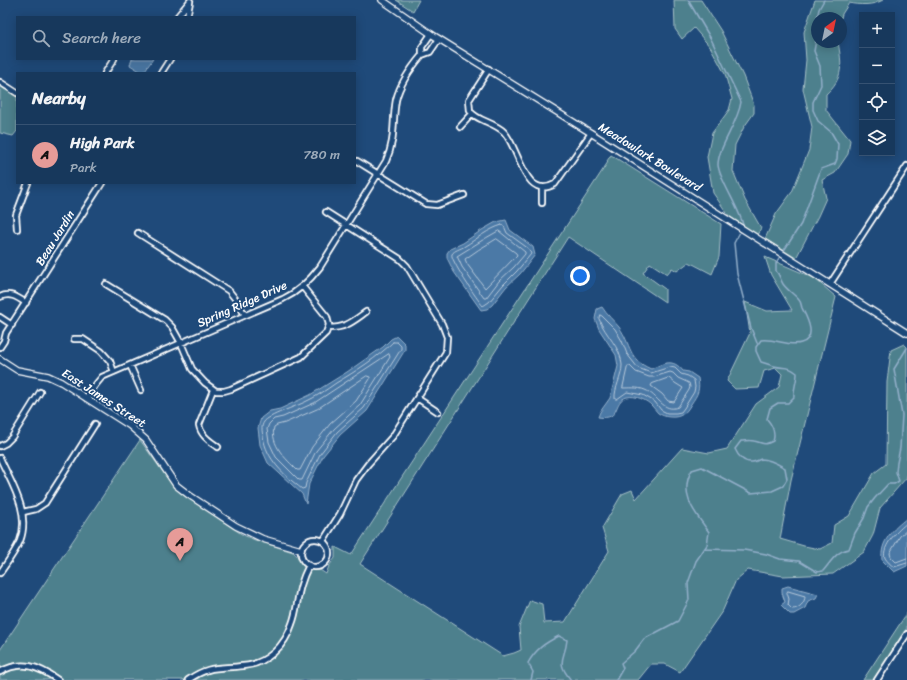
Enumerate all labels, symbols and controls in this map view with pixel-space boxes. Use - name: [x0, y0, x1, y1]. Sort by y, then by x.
- north arrow: [811, 12, 847, 48]
- map controls: [859, 12, 895, 156]
- button: +: [859, 12, 895, 48]
- search box: [16, 16, 356, 60]
- text: Search here: [62, 25, 141, 51]
- icon: search: [30, 27, 52, 49]
- button: −: [859, 48, 895, 84]
- text: Nearby: [32, 83, 86, 113]
- button: locate: [859, 84, 895, 120]
- street label: Meadowlark Boulevard: [594, 116, 707, 198]
- button: layers: [859, 120, 895, 156]
- text: High Park: [70, 130, 135, 156]
- text: A: [41, 143, 49, 166]
- text: 780 m: [303, 143, 340, 166]
- text: Park: [70, 156, 97, 179]
- street label: Beau Jardin: [29, 205, 81, 270]
- your location: [570, 266, 590, 286]
- street label: Spring Ridge Drive: [193, 274, 291, 334]
- street label: East James Street: [57, 362, 151, 434]
- pin: A: [167, 528, 193, 561]

